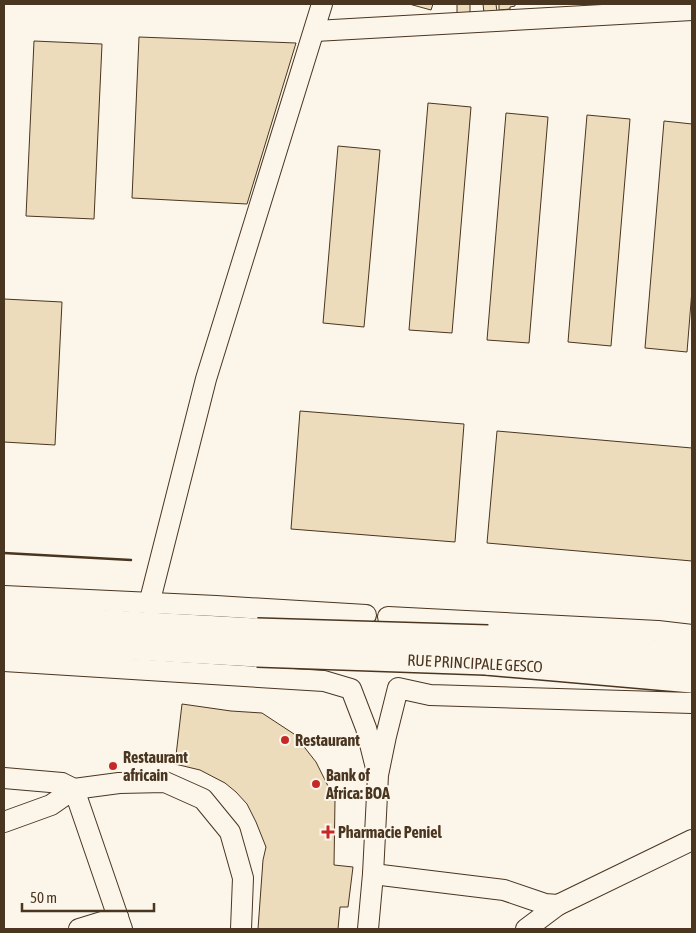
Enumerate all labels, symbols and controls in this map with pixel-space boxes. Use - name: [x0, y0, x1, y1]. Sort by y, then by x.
- street label: RUE PRINCIPALE GESCO: [407, 650, 543, 676]
- place label: Restaurant: [295, 731, 360, 749]
- marker: Restaurant: [279, 734, 291, 746]
- place label: Restaurant africain: [123, 748, 188, 784]
- marker: Restaurant africain: [107, 760, 119, 772]
- place label: Bank of Africa: BOA: [325, 766, 390, 802]
- marker: Bank of Africa: BOA: [310, 778, 322, 790]
- place label: Pharmacie Peniel: [338, 823, 442, 841]
- marker: Pharmacie Peniel: [322, 826, 334, 838]
- scale bar: [22, 880, 155, 912]
- text: 50 m: [30, 889, 57, 906]

